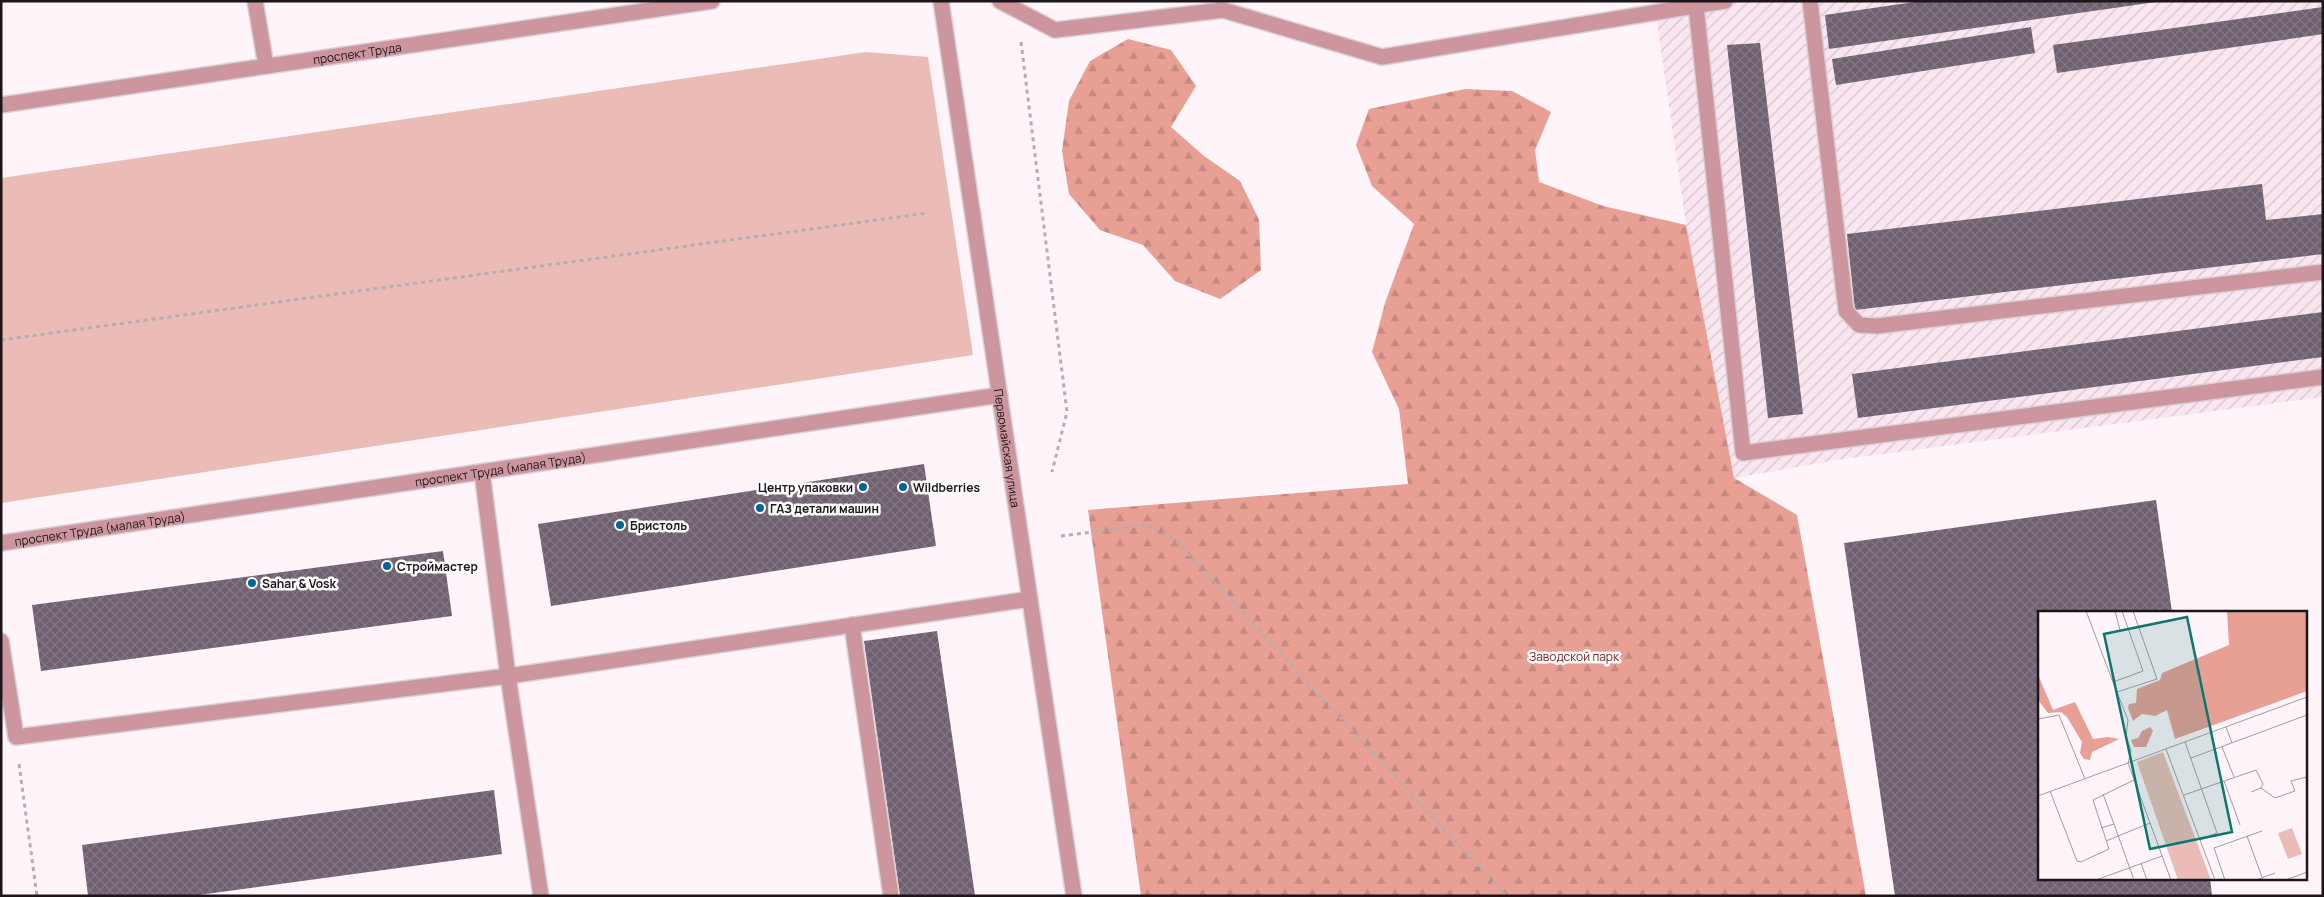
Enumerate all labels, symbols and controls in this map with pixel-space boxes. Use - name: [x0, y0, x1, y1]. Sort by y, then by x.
- street label: проспект Труда: [312, 38, 403, 68]
- street label: Первомайская улица: [990, 387, 1025, 509]
- street label: проспект Труда (малая Труда): [414, 448, 587, 490]
- place label: Центр упаковки: [758, 479, 853, 496]
- place label: Wildberries: [913, 479, 980, 496]
- marker: Центр упаковки: [857, 481, 869, 493]
- marker: Wildberries: [897, 481, 909, 493]
- place label: ГАЗ детали машин: [770, 500, 879, 517]
- marker: ГАЗ детали машин: [754, 502, 766, 514]
- street label: проспект Труда (малая Труда): [13, 507, 187, 549]
- place label: Бристоль: [630, 517, 687, 534]
- marker: Бристоль: [614, 519, 626, 531]
- place label: Строймастер: [397, 558, 478, 575]
- marker: Строймастер: [381, 560, 393, 572]
- place label: Sahar & Vosk: [262, 575, 337, 592]
- marker: Sahar & Vosk: [246, 577, 258, 589]
- inset map: [2038, 611, 2306, 880]
- park label: Заводской парк: [1529, 648, 1620, 665]

